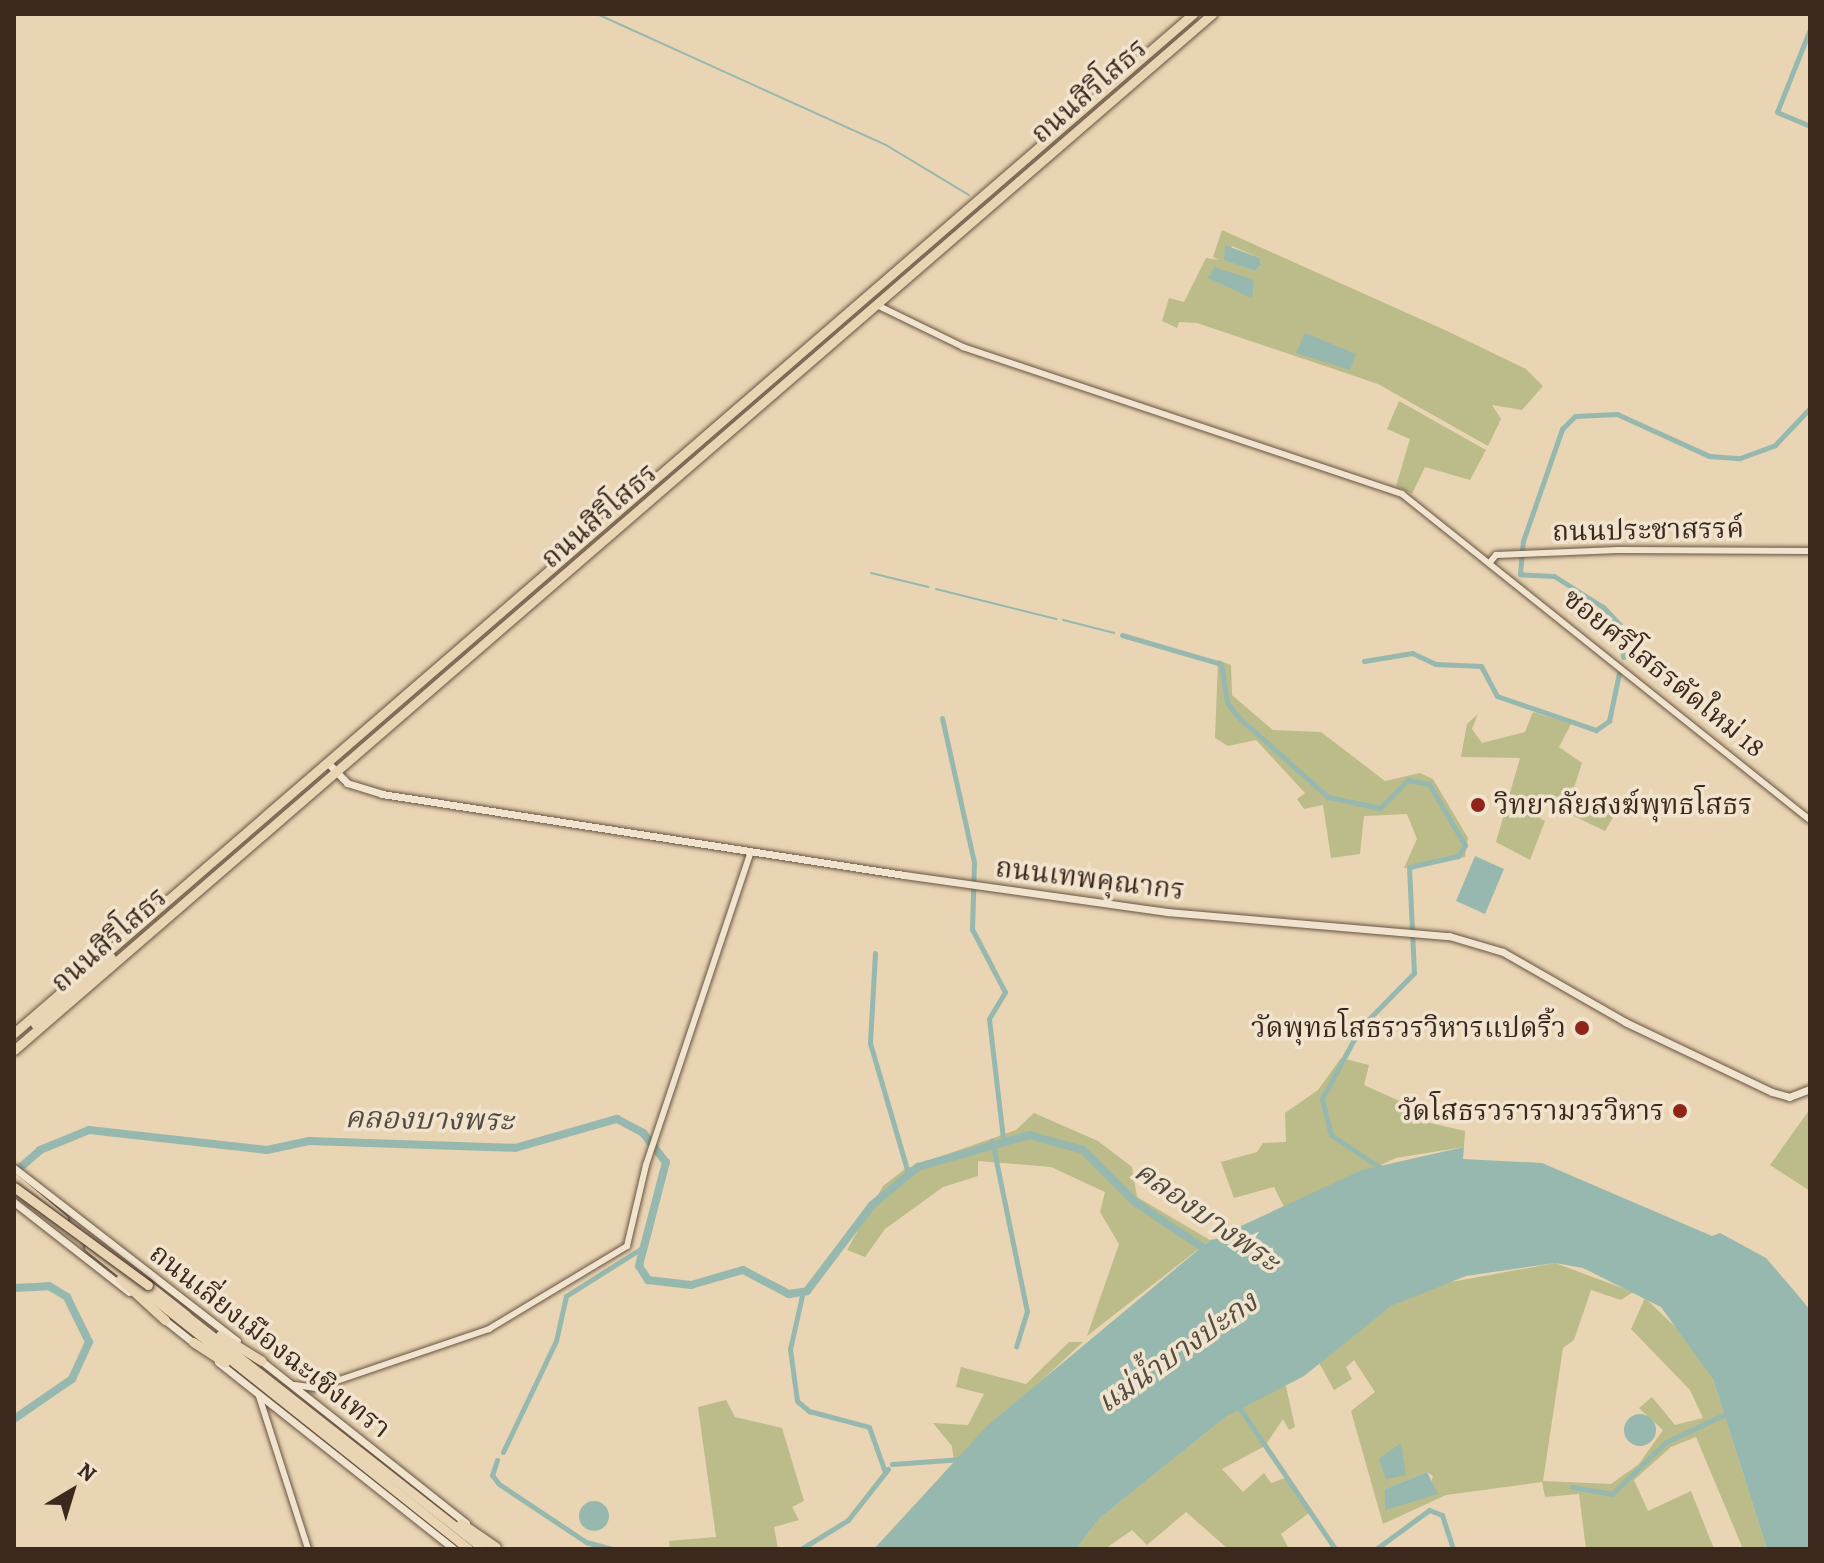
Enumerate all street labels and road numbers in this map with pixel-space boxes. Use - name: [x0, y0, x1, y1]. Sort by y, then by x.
- street label: ถนนสิริโสธร: [1024, 31, 1154, 151]
- street label: ถนนสิริโสธร: [534, 456, 664, 576]
- street label: ถนนประชาสรรค์: [1552, 512, 1744, 548]
- street label: ซอยศรีโสธรตัดใหม่ 18: [1556, 581, 1772, 765]
- street label: ถนนเทพคุณากร: [994, 851, 1186, 907]
- street label: ถนนสิริโสธร: [44, 880, 174, 1000]
- street label: ถนนเลี่ยงเมืองฉะเชิงเทรา: [143, 1237, 397, 1445]

